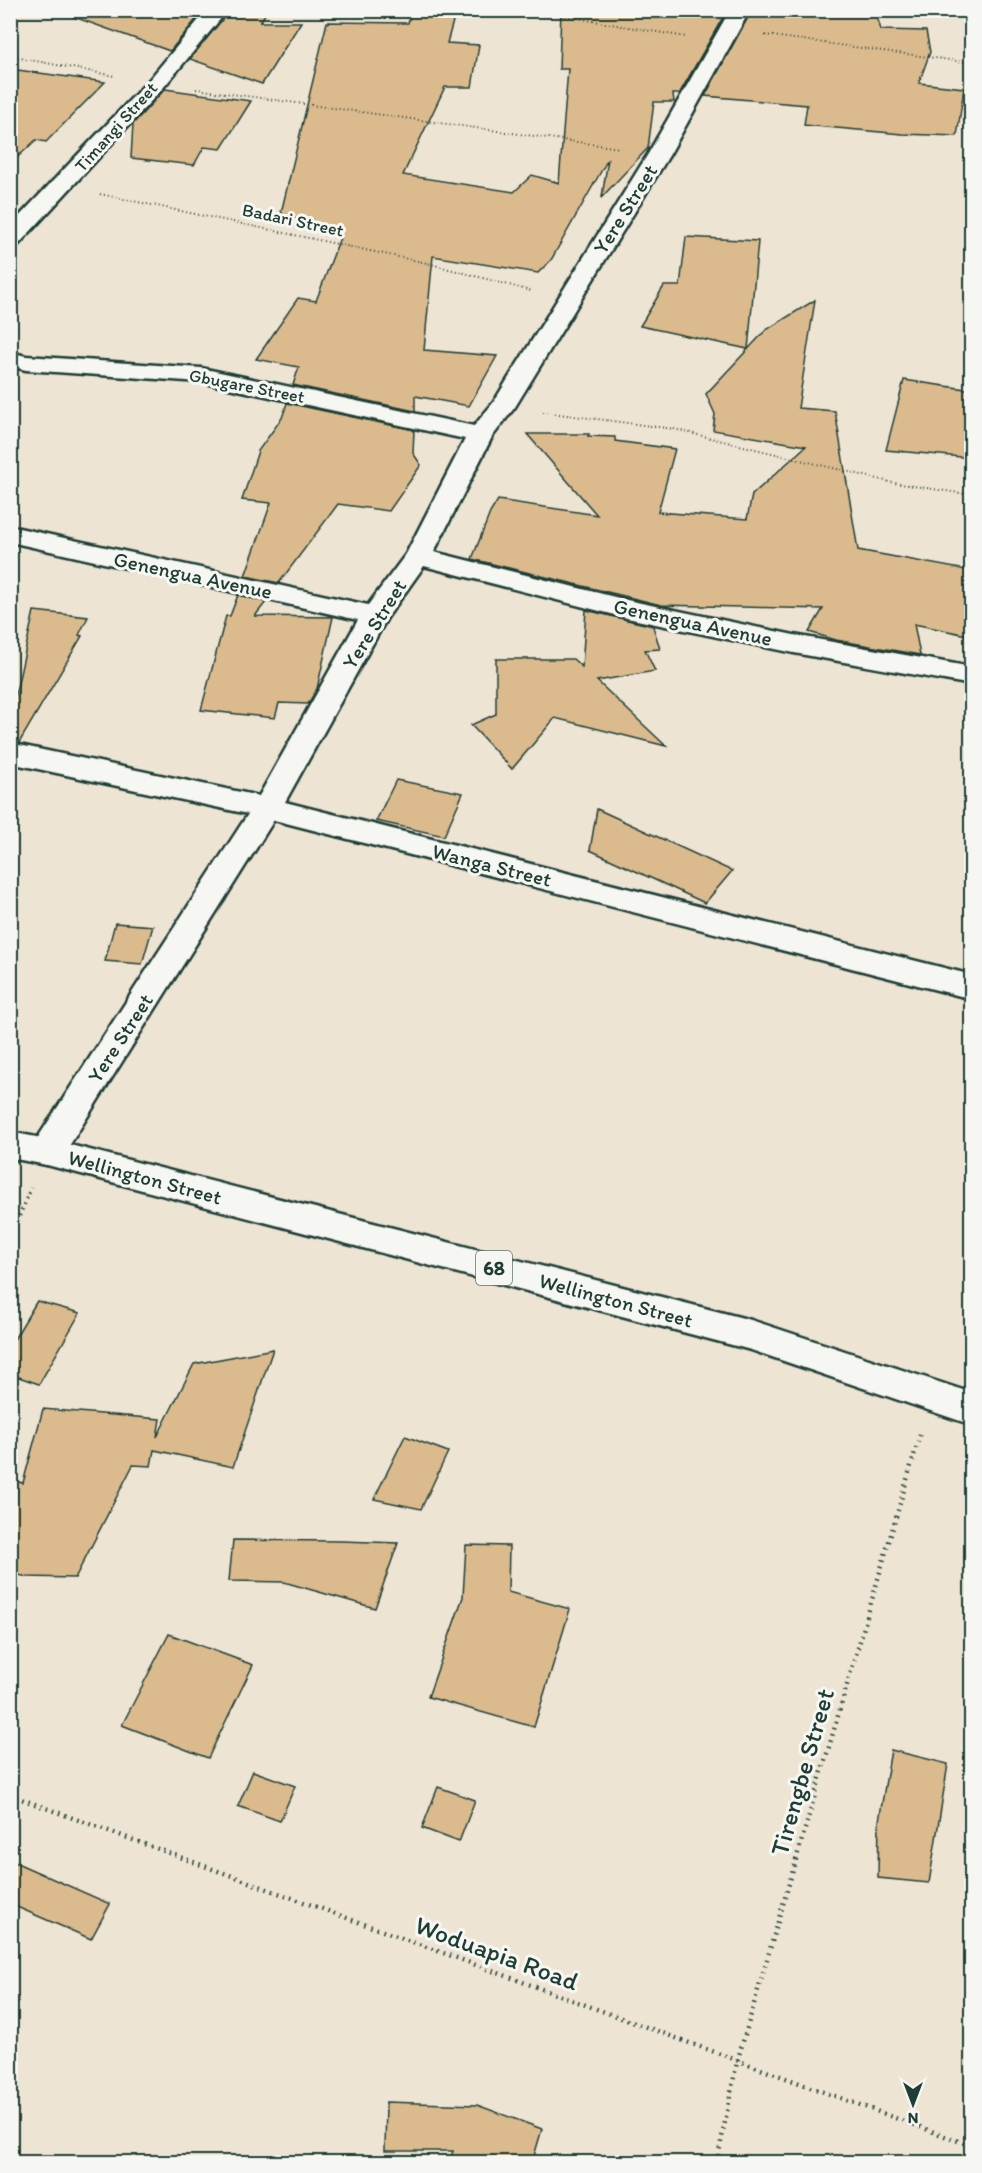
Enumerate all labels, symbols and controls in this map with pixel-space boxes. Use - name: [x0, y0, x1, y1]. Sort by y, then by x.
- street label: Timangi Street: [70, 77, 162, 177]
- street label: Yere Street: [588, 159, 662, 258]
- street label: Badari Street: [240, 199, 346, 242]
- street label: Gbugare Street: [187, 364, 307, 408]
- street label: Genengua Avenue: [111, 546, 275, 604]
- street label: Yere Street: [337, 574, 411, 673]
- street label: Genengua Avenue: [611, 593, 775, 651]
- street label: Wanga Street: [430, 838, 554, 892]
- street label: Yere Street: [82, 989, 158, 1087]
- street label: Wellington Street: [66, 1144, 225, 1210]
- road number: 68: [476, 1251, 512, 1285]
- street label: Wellington Street: [537, 1267, 696, 1333]
- street label: Tirengbe Street: [763, 1685, 841, 1859]
- street label: Woduapia Road: [411, 1909, 584, 1998]
- north arrow: [883, 2074, 943, 2134]
- text: N: [908, 2109, 918, 2128]

